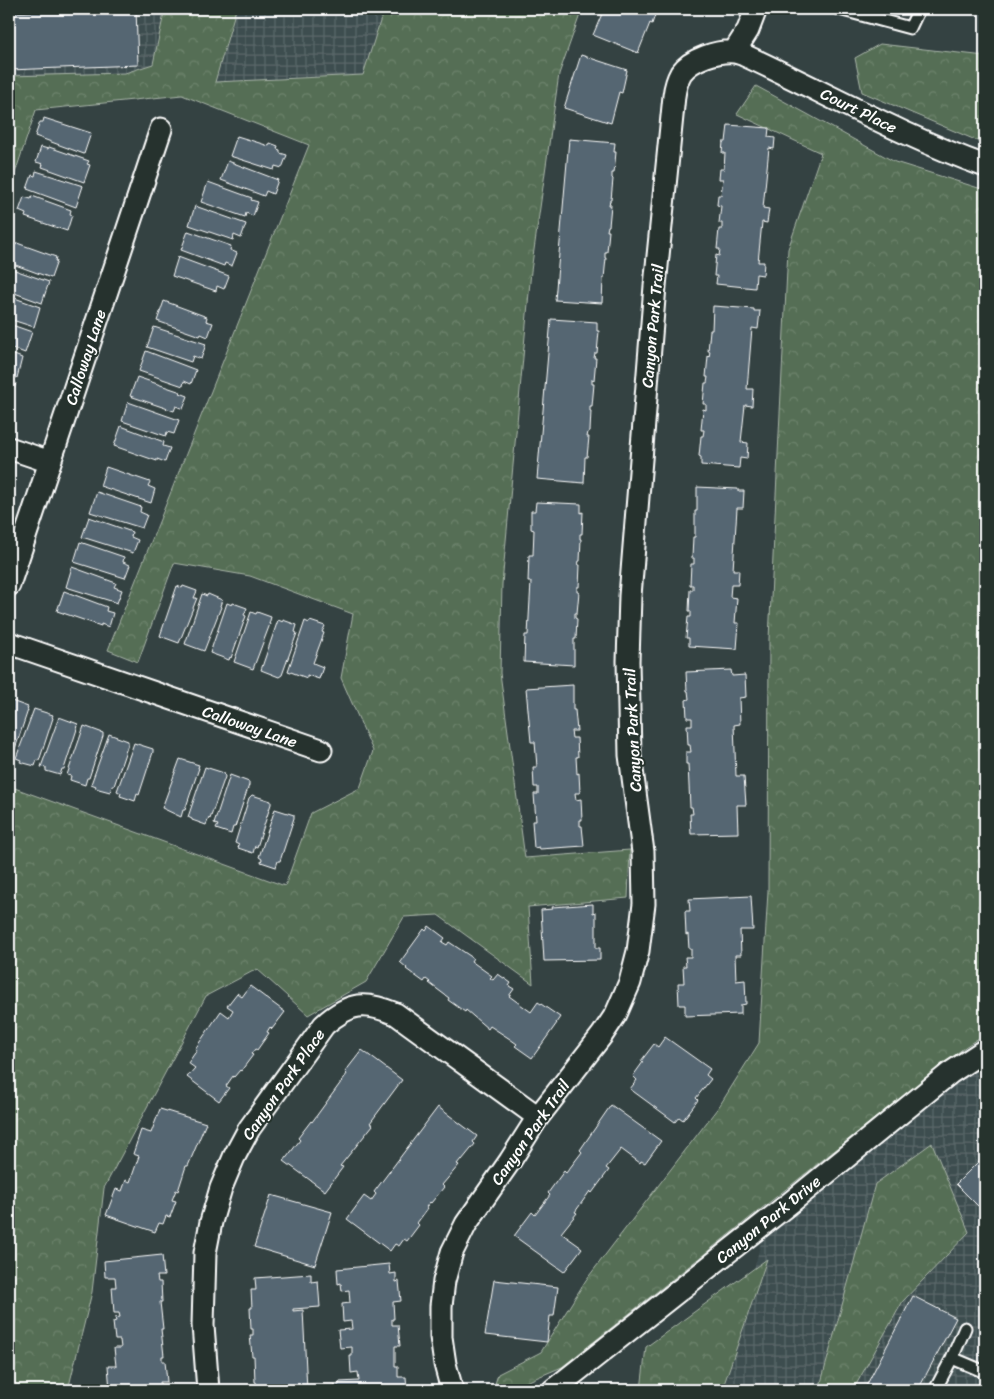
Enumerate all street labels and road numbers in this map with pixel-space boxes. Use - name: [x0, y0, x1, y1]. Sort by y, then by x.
- street label: Court Place: [815, 79, 902, 142]
- street label: Canyon Park Trail: [633, 263, 672, 389]
- street label: Calloway Lane: [56, 306, 115, 409]
- street label: Canyon Park Trail: [615, 667, 650, 793]
- street label: Calloway Lane: [198, 697, 301, 756]
- street label: Canyon Park Place: [234, 1022, 333, 1146]
- street label: Canyon Park Trail: [483, 1073, 578, 1191]
- street label: Canyon Park Drive: [709, 1167, 828, 1271]

